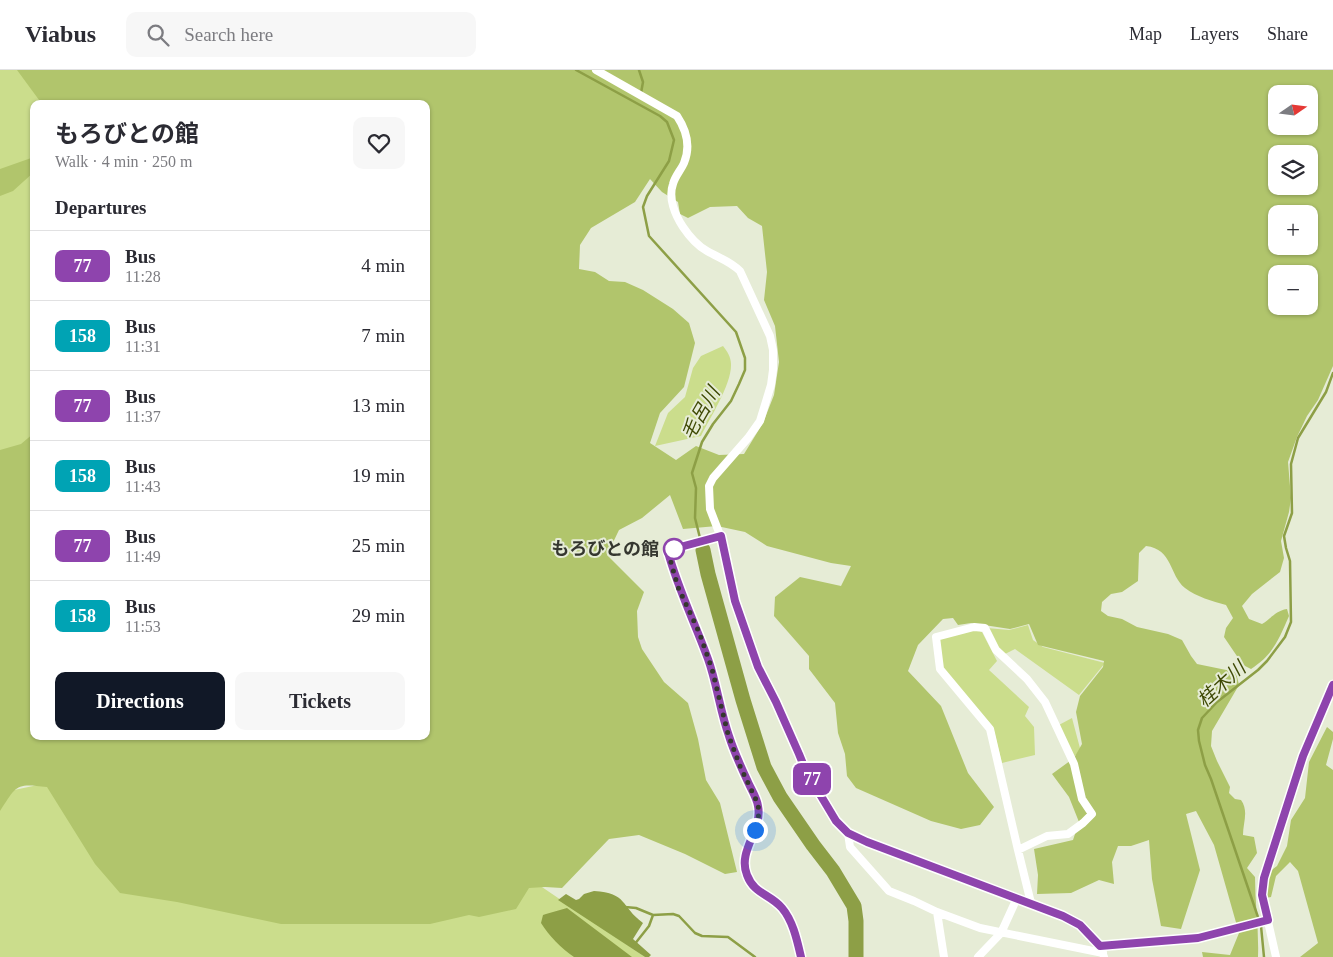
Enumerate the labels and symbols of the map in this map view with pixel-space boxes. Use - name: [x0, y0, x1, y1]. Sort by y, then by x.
- north arrow: [1268, 85, 1318, 135]
- water label: 毛呂川: [677, 382, 725, 443]
- marker: もろびとの館: [663, 538, 685, 560]
- place label: もろびとの館: [551, 539, 659, 559]
- water label: 桂木川: [1193, 656, 1251, 711]
- line badge: 77: [790, 763, 834, 795]
- your location: [743, 818, 768, 843]

